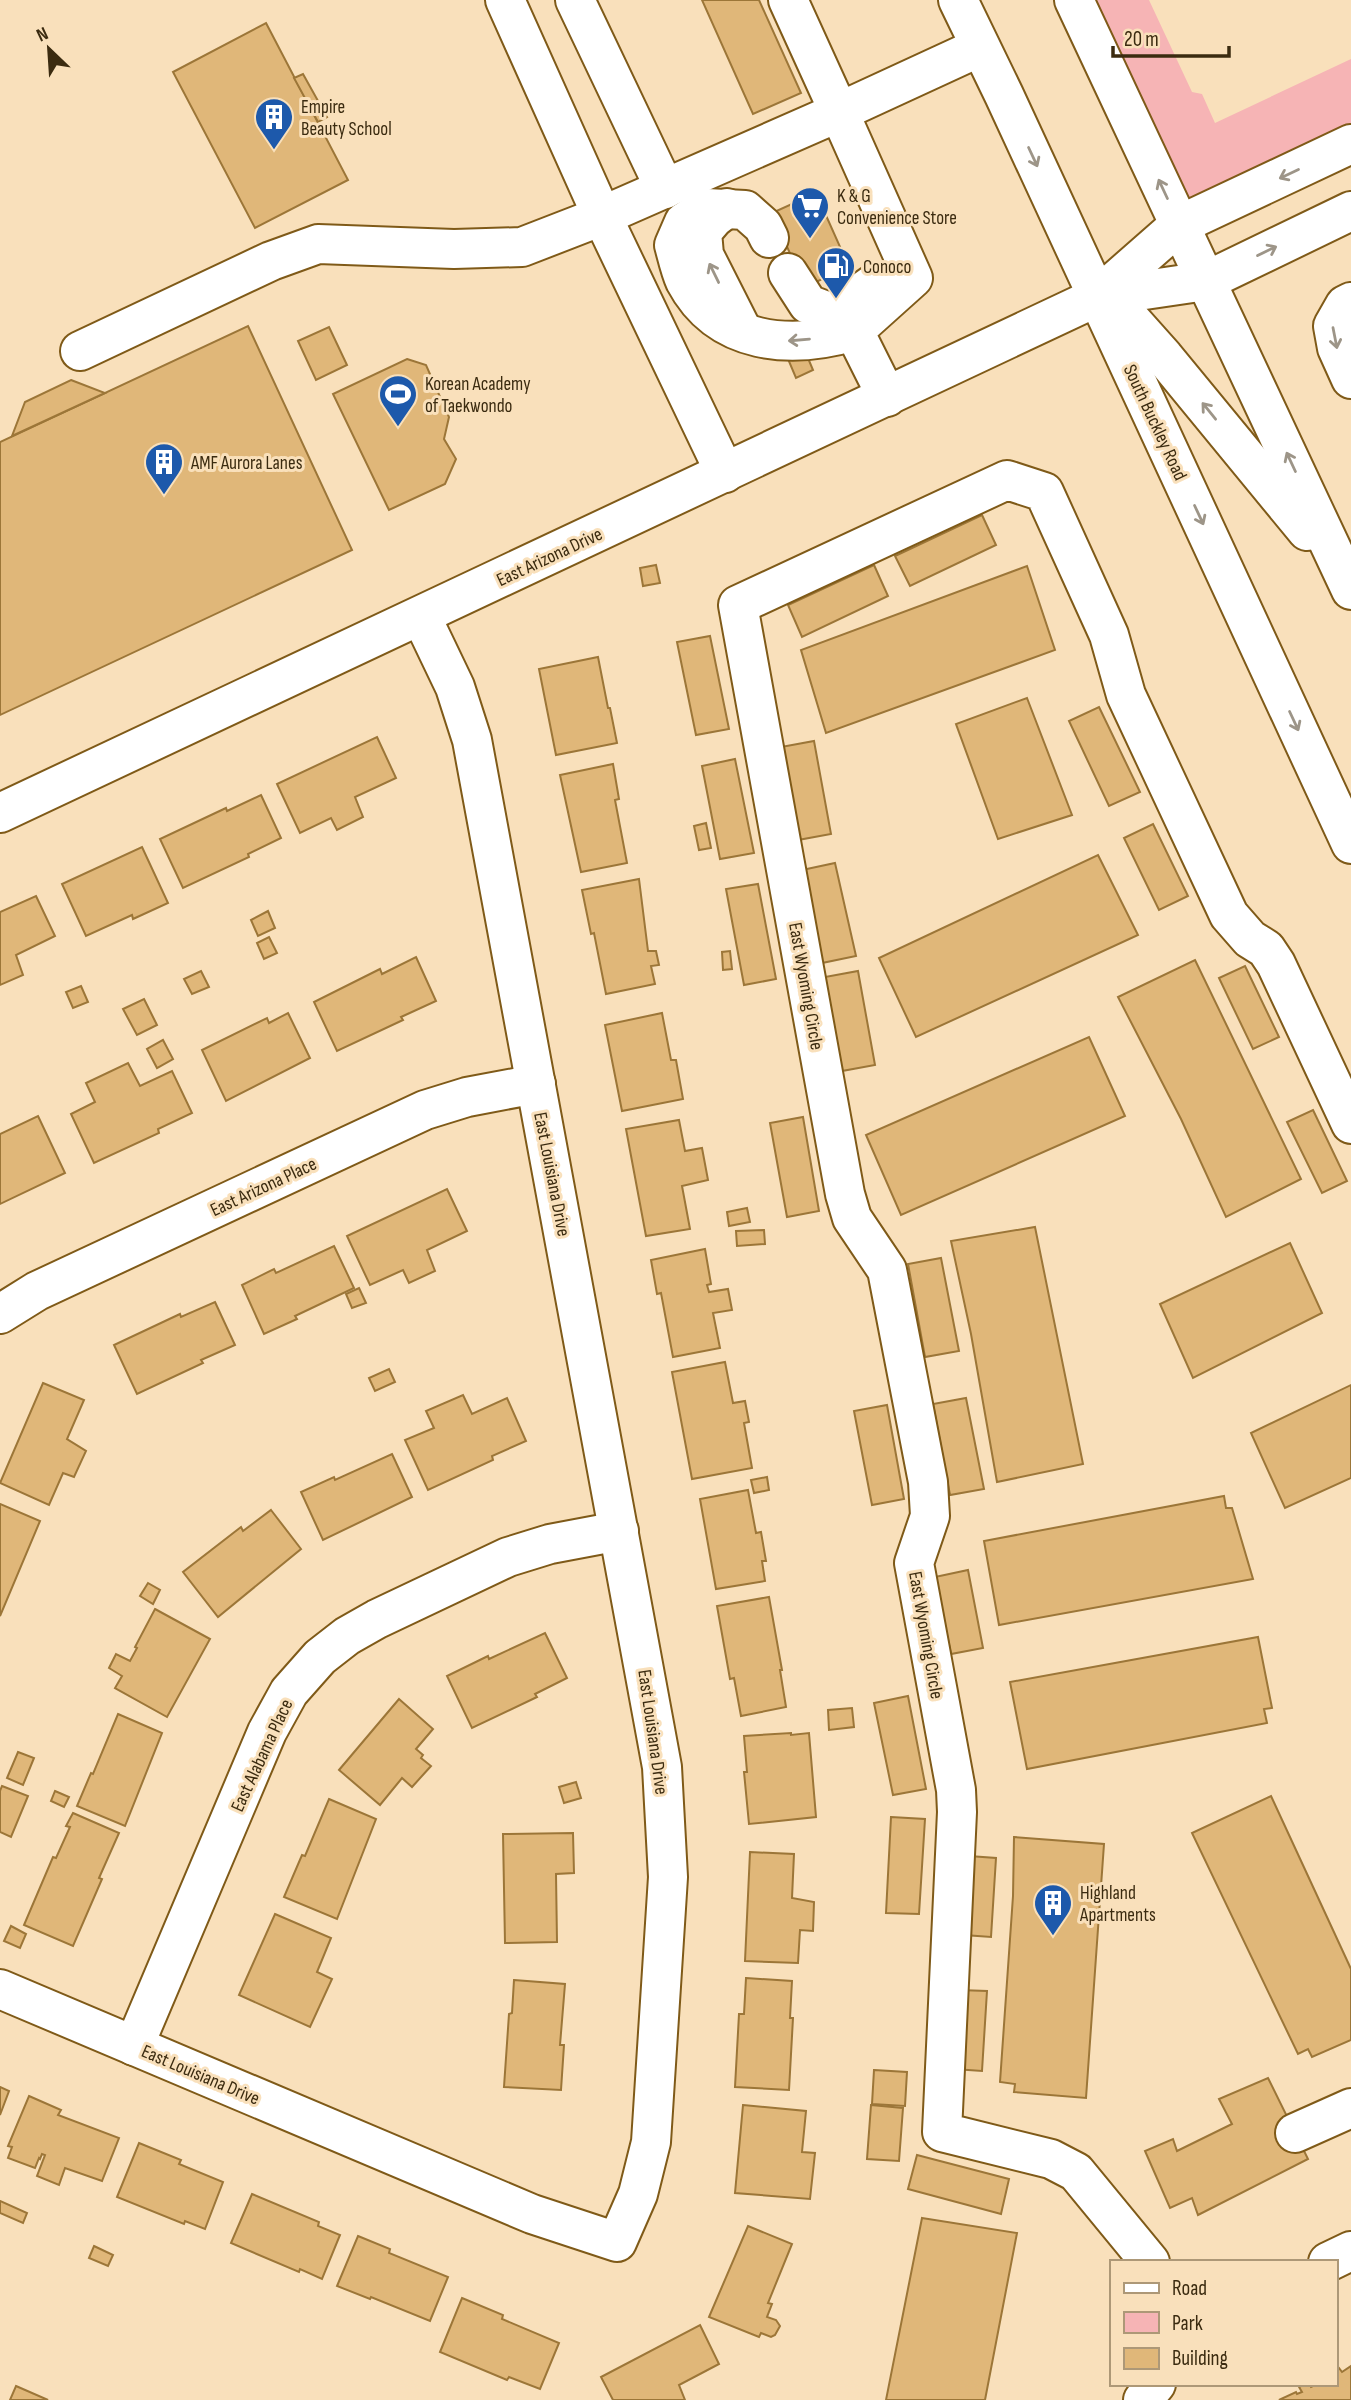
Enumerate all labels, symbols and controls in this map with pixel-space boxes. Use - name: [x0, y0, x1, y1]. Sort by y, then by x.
- north arrow: [14, 14, 84, 84]
- scale bar: [1113, 14, 1228, 58]
- text: N: [33, 22, 52, 48]
- text: 20 m: [1124, 27, 1159, 52]
- building icon: Empire Beauty School: [253, 96, 295, 151]
- place label: Empire Beauty School: [301, 96, 392, 141]
- one-way arrow: [1027, 146, 1040, 167]
- one-way arrow: [1279, 167, 1300, 181]
- one-way arrow: [1156, 179, 1169, 200]
- supermarket icon: K & G Convenience Store: [789, 185, 831, 240]
- place label: K & G Convenience Store: [837, 185, 957, 230]
- one-way arrow: [1256, 244, 1277, 257]
- fuel station icon: Conoco: [815, 245, 857, 300]
- place label: Conoco: [863, 256, 911, 279]
- one-way arrow: [706, 263, 720, 284]
- one-way arrow: [1329, 326, 1343, 349]
- one-way arrow: [789, 334, 811, 347]
- street label: South Buckley Road: [1118, 361, 1192, 484]
- sports icon: Korean Academy of Taekwondo: [377, 373, 419, 428]
- place label: Korean Academy of Taekwondo: [425, 373, 531, 418]
- one-way arrow: [1202, 403, 1217, 421]
- building icon: AMF Aurora Lanes: [143, 441, 185, 496]
- place label: AMF Aurora Lanes: [190, 452, 303, 475]
- one-way arrow: [1283, 452, 1297, 473]
- one-way arrow: [1193, 504, 1206, 525]
- street label: East Arizona Drive: [493, 523, 606, 592]
- one-way arrow: [1288, 710, 1301, 731]
- street label: East Wyoming Circle: [783, 921, 828, 1052]
- street label: East Louisiana Drive: [528, 1110, 575, 1238]
- street label: East Arizona Place: [207, 1153, 321, 1222]
- street label: East Wyoming Circle: [903, 1570, 948, 1701]
- street label: East Louisiana Drive: [632, 1668, 673, 1796]
- street label: East Alabama Place: [226, 1696, 298, 1816]
- building icon: Highland Apartments: [1032, 1882, 1074, 1937]
- place label: Highland Apartments: [1079, 1882, 1156, 1927]
- street label: East Louisiana Drive: [138, 2040, 263, 2111]
- legend: [1110, 2260, 1337, 2386]
- text: Road: [1172, 2276, 1207, 2301]
- text: Park: [1172, 2311, 1203, 2336]
- text: Building: [1172, 2346, 1228, 2371]

